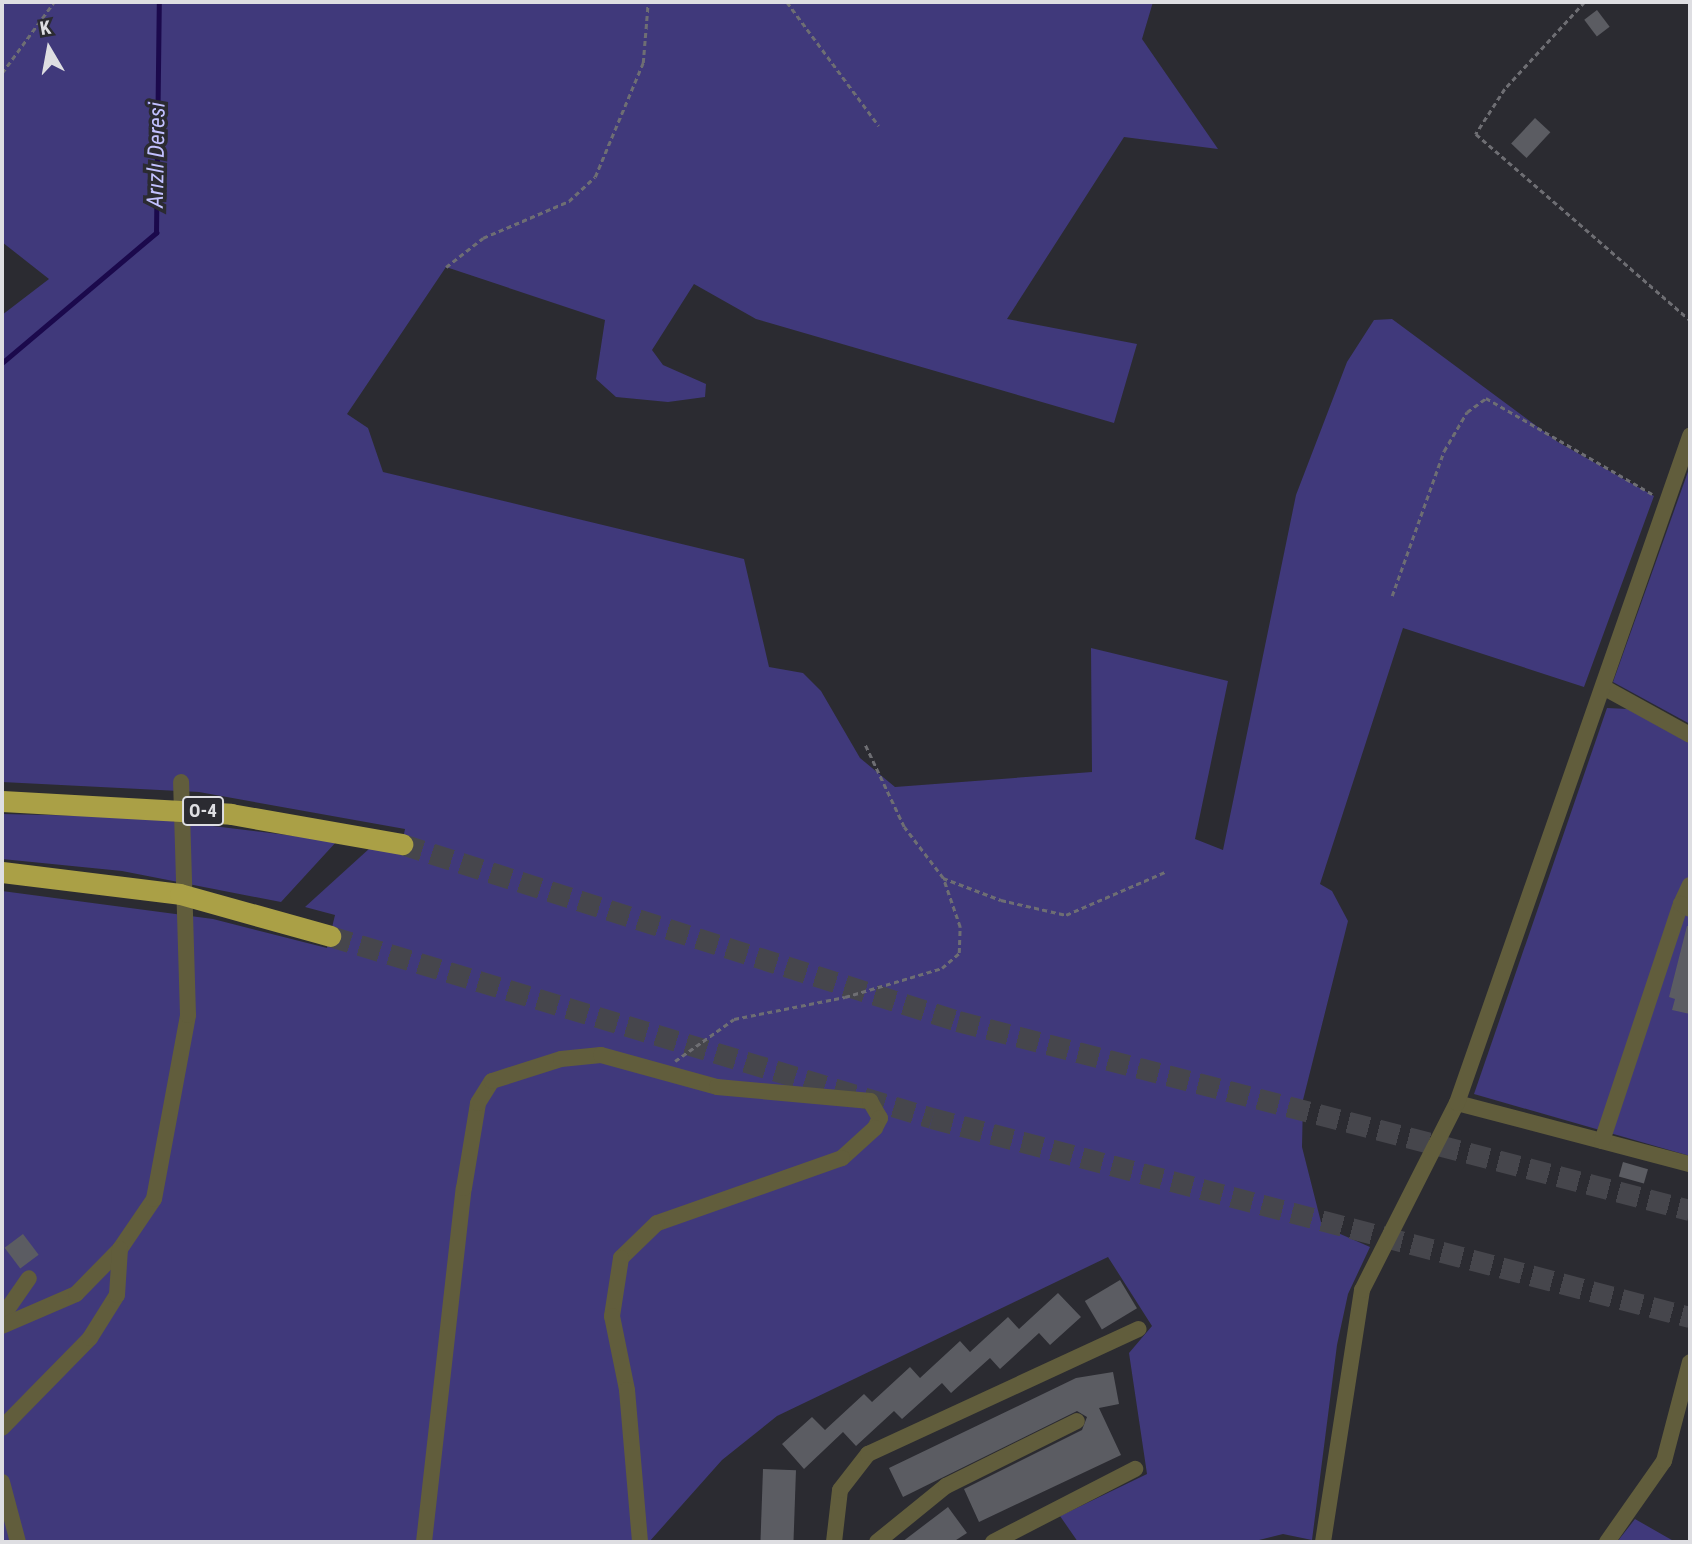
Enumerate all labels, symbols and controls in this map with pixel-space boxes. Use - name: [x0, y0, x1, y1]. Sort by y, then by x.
- north arrow: [14, 14, 84, 84]
- text: K: [38, 16, 52, 40]
- water label: Arızlı Deresi: [142, 102, 172, 208]
- road number: O-4: [182, 796, 224, 826]

